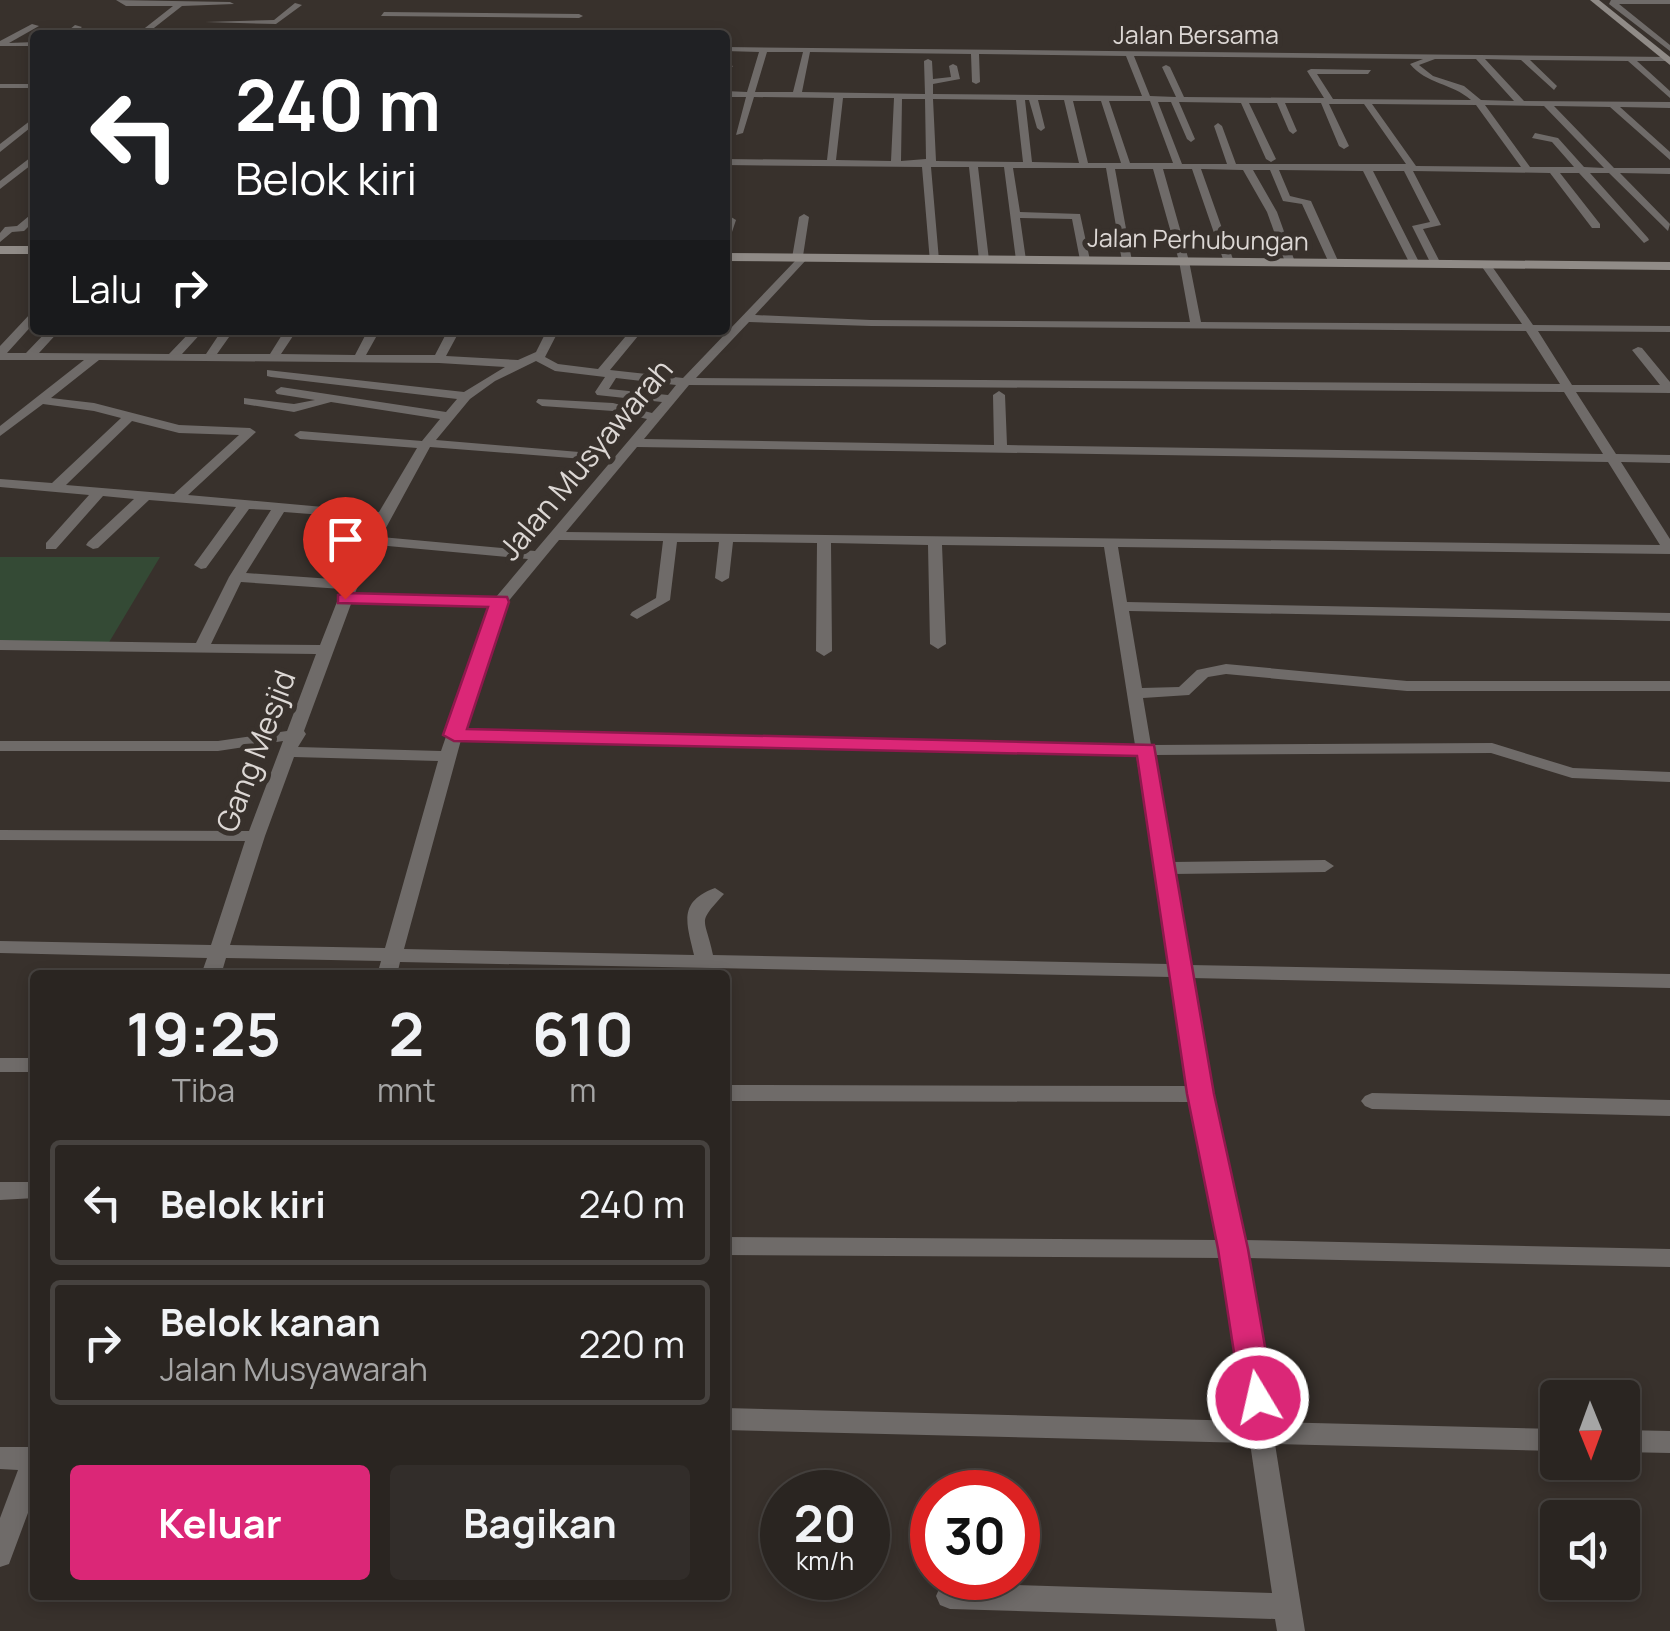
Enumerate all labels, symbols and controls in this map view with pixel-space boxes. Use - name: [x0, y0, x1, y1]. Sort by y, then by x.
- street label: Jalan Bersama: [1113, 17, 1279, 52]
- text: 240 m: [235, 56, 441, 152]
- icon: left: [70, 70, 200, 200]
- text: Belok kiri: [235, 147, 417, 209]
- street label: Jalan Perhubungan: [1087, 220, 1309, 258]
- icon: right: [162, 260, 217, 315]
- text: Lalu: [70, 262, 142, 314]
- street label: Jalan Musyawarah: [489, 350, 681, 568]
- pin: [303, 497, 388, 600]
- icon: arrive: [318, 512, 373, 567]
- street label: Gang Mesjid: [205, 664, 305, 838]
- text: 19:25: [126, 992, 281, 1074]
- text: 2: [389, 992, 424, 1074]
- text: 610: [532, 992, 634, 1074]
- text: Tiba: [172, 1068, 235, 1112]
- text: mnt: [377, 1068, 436, 1112]
- text: m: [569, 1068, 596, 1112]
- icon: left: [75, 1175, 130, 1230]
- text: Belok kiri: [160, 1177, 326, 1229]
- text: 240 m: [579, 1177, 685, 1229]
- text: Belok kanan: [160, 1295, 381, 1347]
- icon: right: [75, 1315, 130, 1370]
- text: 220 m: [579, 1317, 685, 1369]
- position arrow: [1206, 1346, 1310, 1450]
- text: Jalan Musyawarah: [160, 1347, 428, 1391]
- north arrow: [1540, 1380, 1640, 1480]
- map controls: [1540, 1380, 1640, 1600]
- button: Keluar: [70, 1465, 370, 1580]
- button: Bagikan: [390, 1465, 690, 1580]
- speed limit sign: 30: [910, 1470, 1040, 1600]
- text: 20: [794, 1489, 856, 1557]
- button: sound: [1540, 1500, 1640, 1600]
- text: km/h: [796, 1543, 854, 1578]

